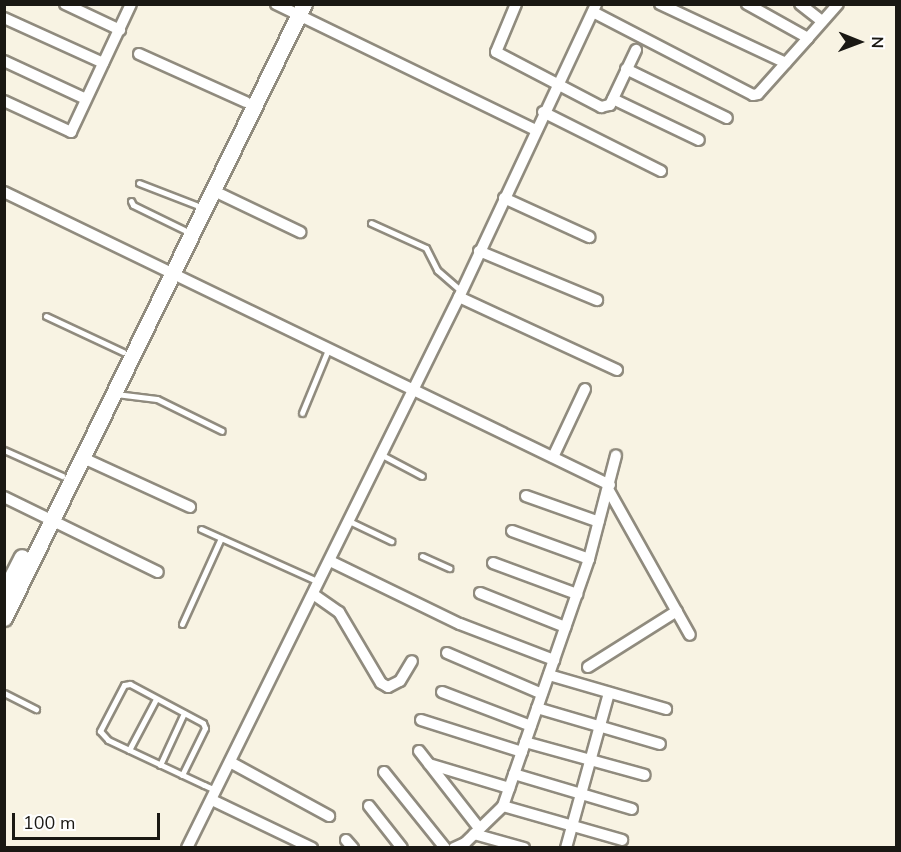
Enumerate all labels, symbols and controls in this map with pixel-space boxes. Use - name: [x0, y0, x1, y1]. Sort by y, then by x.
- north arrow: [829, 12, 889, 72]
- text: N: [866, 36, 888, 48]
- scale bar: [15, 801, 164, 839]
- text: 100 m: [23, 811, 75, 835]

